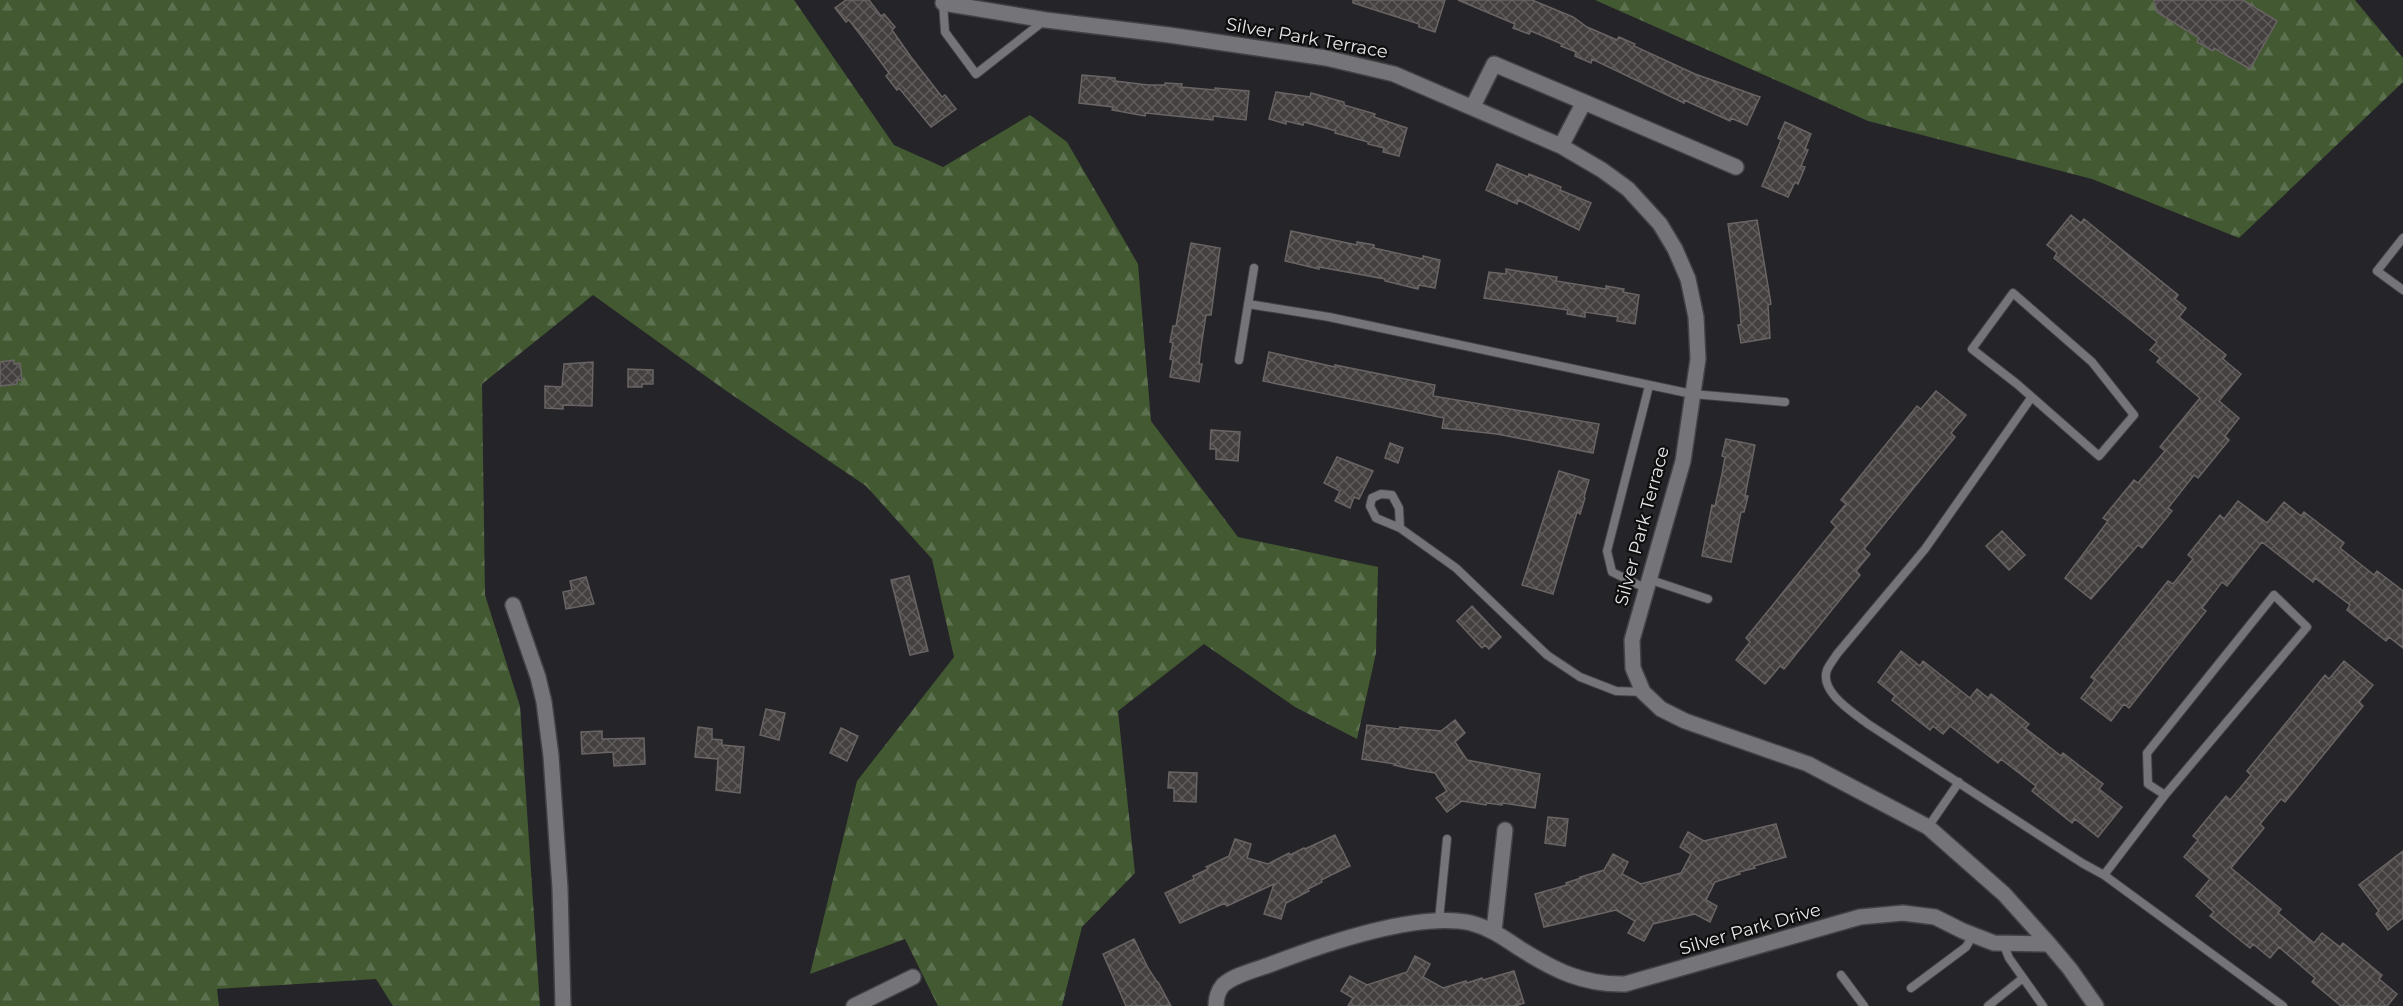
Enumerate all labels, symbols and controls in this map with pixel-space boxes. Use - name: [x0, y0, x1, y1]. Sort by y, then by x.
- street label: Silver Park Terrace: [1224, 13, 1390, 63]
- street label: Silver Park Terrace: [1610, 444, 1674, 608]
- street label: Silver Park Drive: [1677, 898, 1823, 960]

